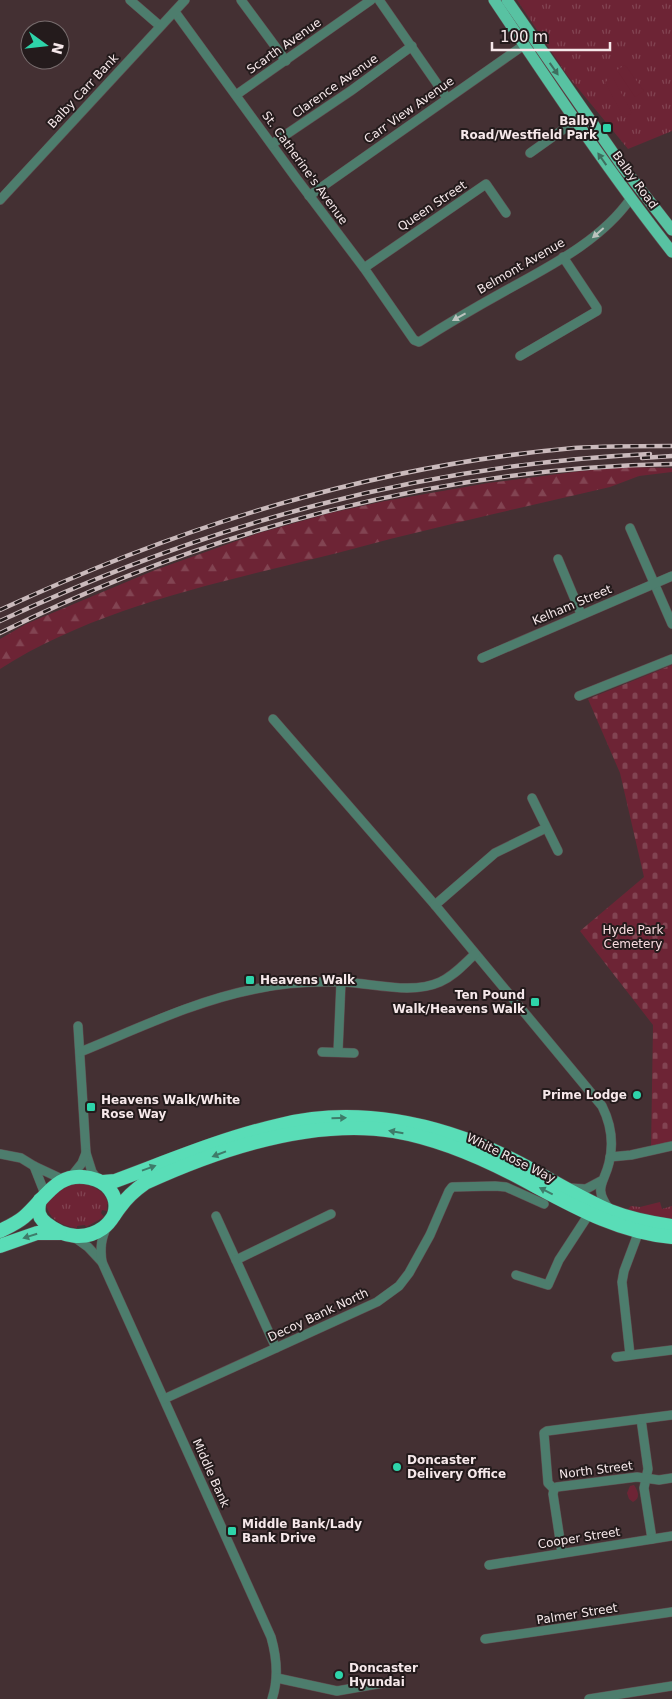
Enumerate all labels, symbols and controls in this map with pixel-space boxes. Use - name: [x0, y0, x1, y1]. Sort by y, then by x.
- street label: Scarth Avenue: [244, 15, 324, 77]
- north arrow: [20, 20, 70, 70]
- scale bar: [492, 20, 610, 52]
- text: 100 m: [500, 28, 548, 46]
- text: N: [48, 41, 67, 56]
- street label: Balby Carr Bank: [45, 51, 121, 131]
- street label: Clarence Avenue: [290, 51, 380, 121]
- one-way arrow: [549, 62, 559, 76]
- street label: Carr View Avenue: [362, 74, 456, 146]
- street label: St. Catherine's Avenue: [259, 109, 351, 227]
- place label: Balby Road/Westfield Park: [460, 114, 598, 142]
- marker: Balby Road/Westfield Park: [601, 122, 613, 134]
- street label: Balby Road: [609, 149, 661, 211]
- one-way arrow: [597, 152, 607, 165]
- street label: Queen Street: [395, 178, 469, 234]
- one-way arrow: [591, 228, 604, 239]
- street label: Belmont Avenue: [475, 235, 567, 297]
- one-way arrow: [452, 312, 465, 321]
- street label: Kelham Street: [530, 582, 614, 628]
- park label: Hyde Park Cemetery: [603, 923, 663, 951]
- place label: Heavens Walk: [260, 973, 356, 987]
- marker: Heavens Walk: [244, 974, 256, 986]
- place label: Ten Pound Walk/Heavens Walk: [393, 988, 526, 1016]
- marker: Ten Pound Walk/Heavens Walk: [529, 996, 541, 1008]
- place label: Prime Lodge: [542, 1088, 627, 1102]
- marker: Prime Lodge: [631, 1089, 643, 1101]
- place label: Heavens Walk/White Rose Way: [101, 1093, 240, 1121]
- marker: Heavens Walk/White Rose Way: [85, 1101, 97, 1113]
- one-way arrow: [331, 1114, 347, 1122]
- one-way arrow: [387, 1128, 403, 1136]
- street label: White Rose Way: [464, 1130, 558, 1186]
- one-way arrow: [211, 1150, 226, 1158]
- one-way arrow: [142, 1164, 157, 1172]
- one-way arrow: [539, 1187, 553, 1195]
- one-way arrow: [22, 1232, 37, 1240]
- street label: Decoy Bank North: [266, 1286, 370, 1344]
- street label: Middle Bank: [190, 1437, 232, 1510]
- place label: Doncaster Delivery Office: [407, 1453, 506, 1481]
- street label: North Street: [559, 1459, 634, 1481]
- marker: Doncaster Delivery Office: [391, 1461, 403, 1473]
- place label: Middle Bank/Lady Bank Drive: [242, 1517, 362, 1545]
- marker: Middle Bank/Lady Bank Drive: [226, 1525, 238, 1537]
- street label: Cooper Street: [537, 1525, 622, 1551]
- street label: Palmer Street: [536, 1601, 619, 1627]
- place label: Doncaster Hyundai: [349, 1661, 418, 1689]
- marker: Doncaster Hyundai: [333, 1669, 345, 1681]

